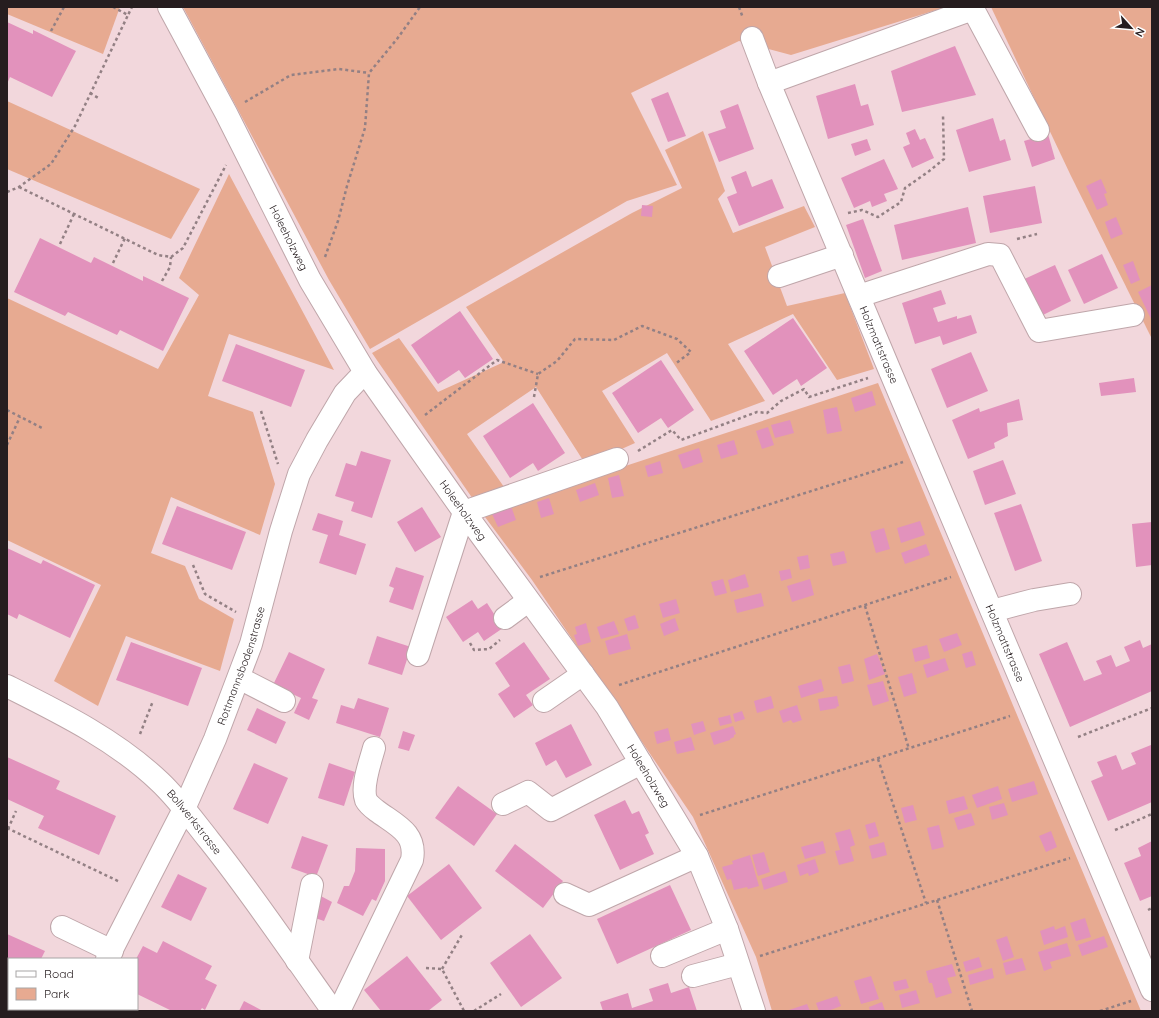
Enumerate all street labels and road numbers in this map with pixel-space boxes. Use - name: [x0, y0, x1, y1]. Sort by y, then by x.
- street label: Holeeholzweg: [266, 203, 311, 273]
- street label: Holzmattstrasse: [856, 304, 902, 386]
- street label: Holeeholzweg: [437, 477, 490, 543]
- street label: Holzmattstrasse: [983, 602, 1028, 684]
- street label: Rottmannsbodenstrasse: [214, 605, 268, 727]
- street label: Holeeholzweg: [624, 741, 673, 810]
- street label: Bollwerkstrasse: [164, 786, 225, 857]

